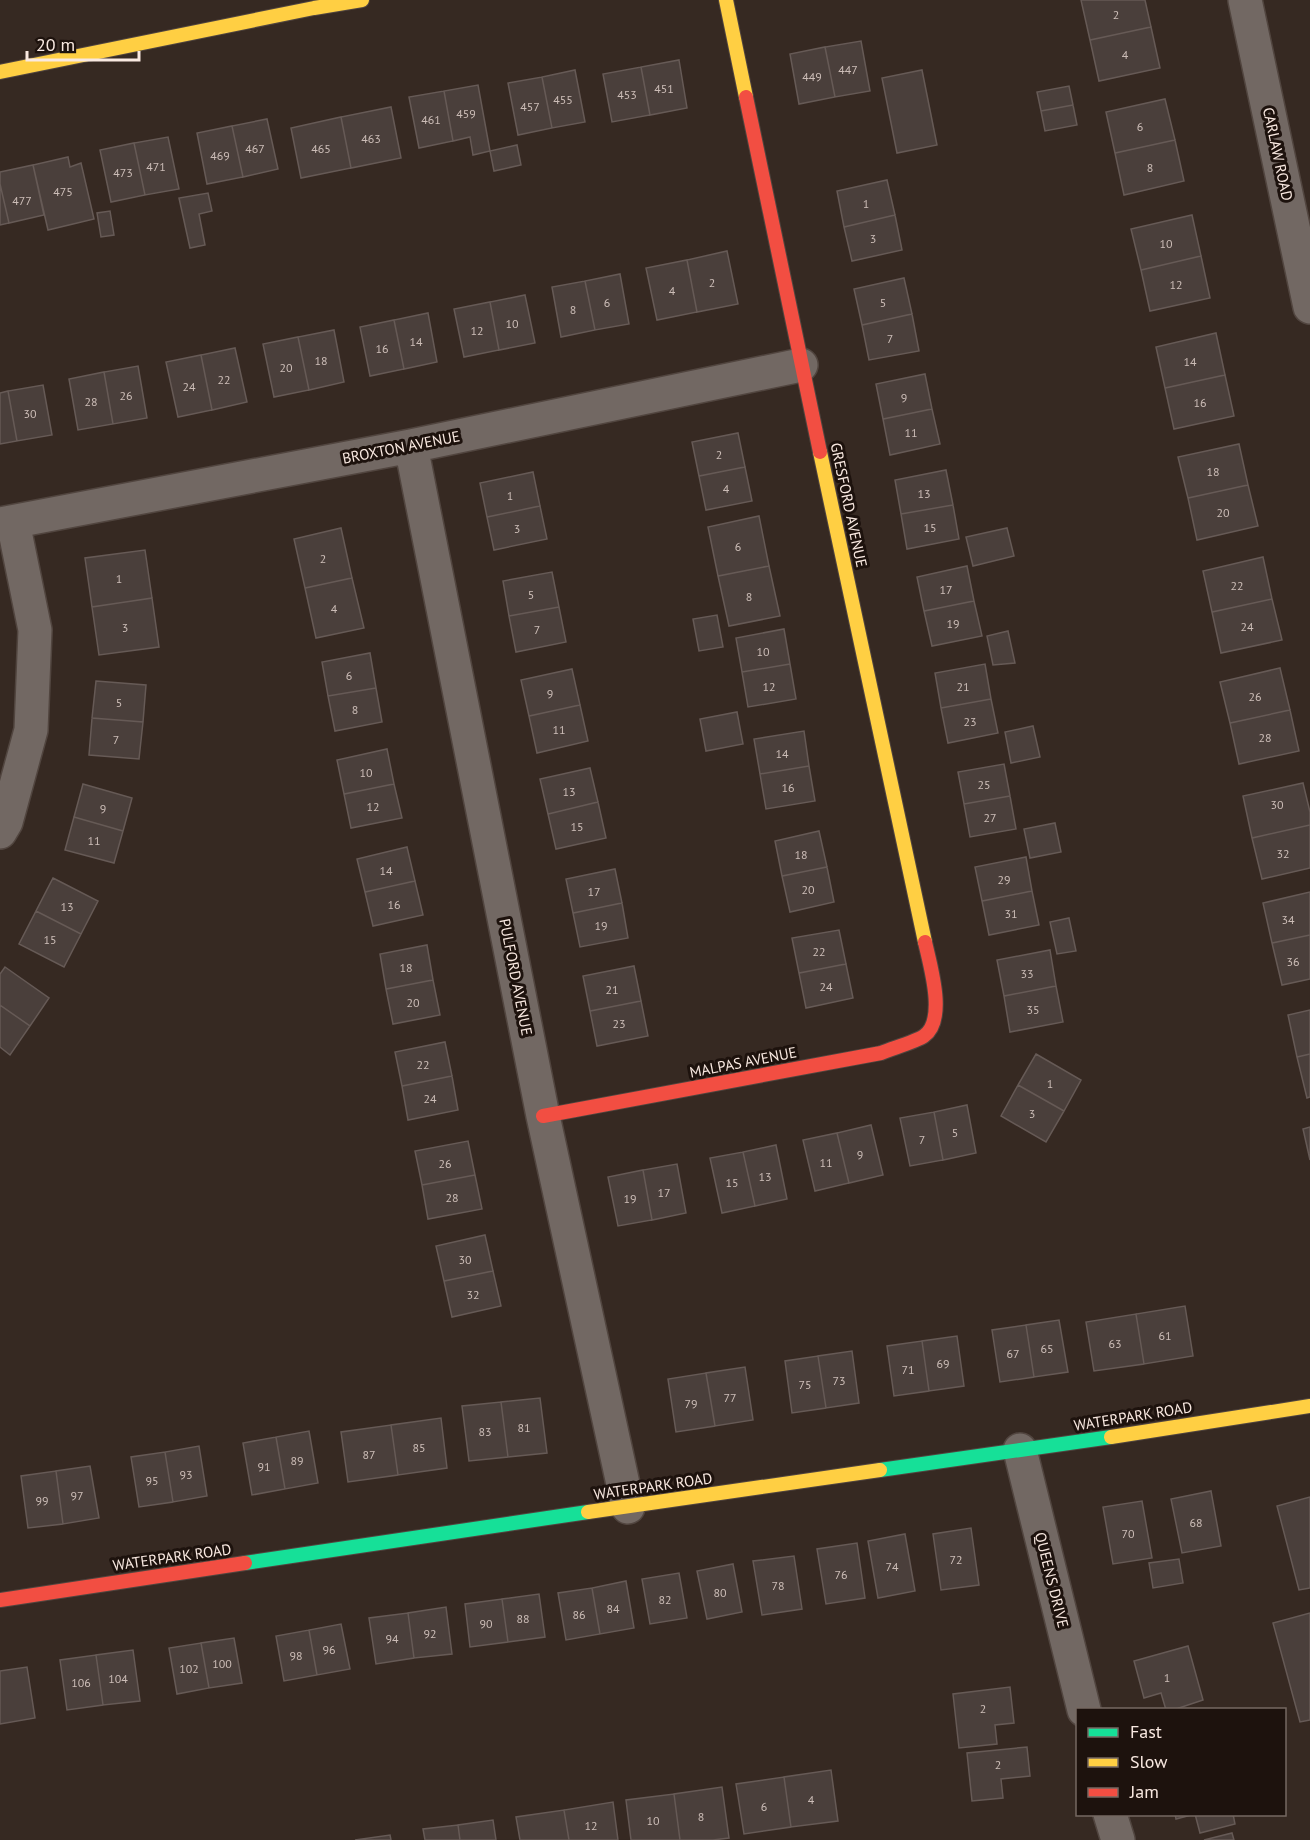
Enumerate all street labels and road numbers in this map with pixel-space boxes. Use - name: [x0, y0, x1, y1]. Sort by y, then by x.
- street label: CARLAW ROAD: [1259, 106, 1297, 202]
- street label: BROXTON AVENUE: [341, 426, 461, 468]
- street label: GRESFORD AVENUE: [827, 441, 871, 569]
- street label: PULFORD AVENUE: [495, 917, 537, 1037]
- street label: MALPAS AVENUE: [688, 1042, 798, 1082]
- street label: WATERPARK ROAD: [1072, 1397, 1194, 1435]
- street label: WATERPARK ROAD: [592, 1468, 714, 1504]
- street label: QUEENS DRIVE: [1031, 1530, 1073, 1630]
- street label: WATERPARK ROAD: [111, 1539, 233, 1575]

